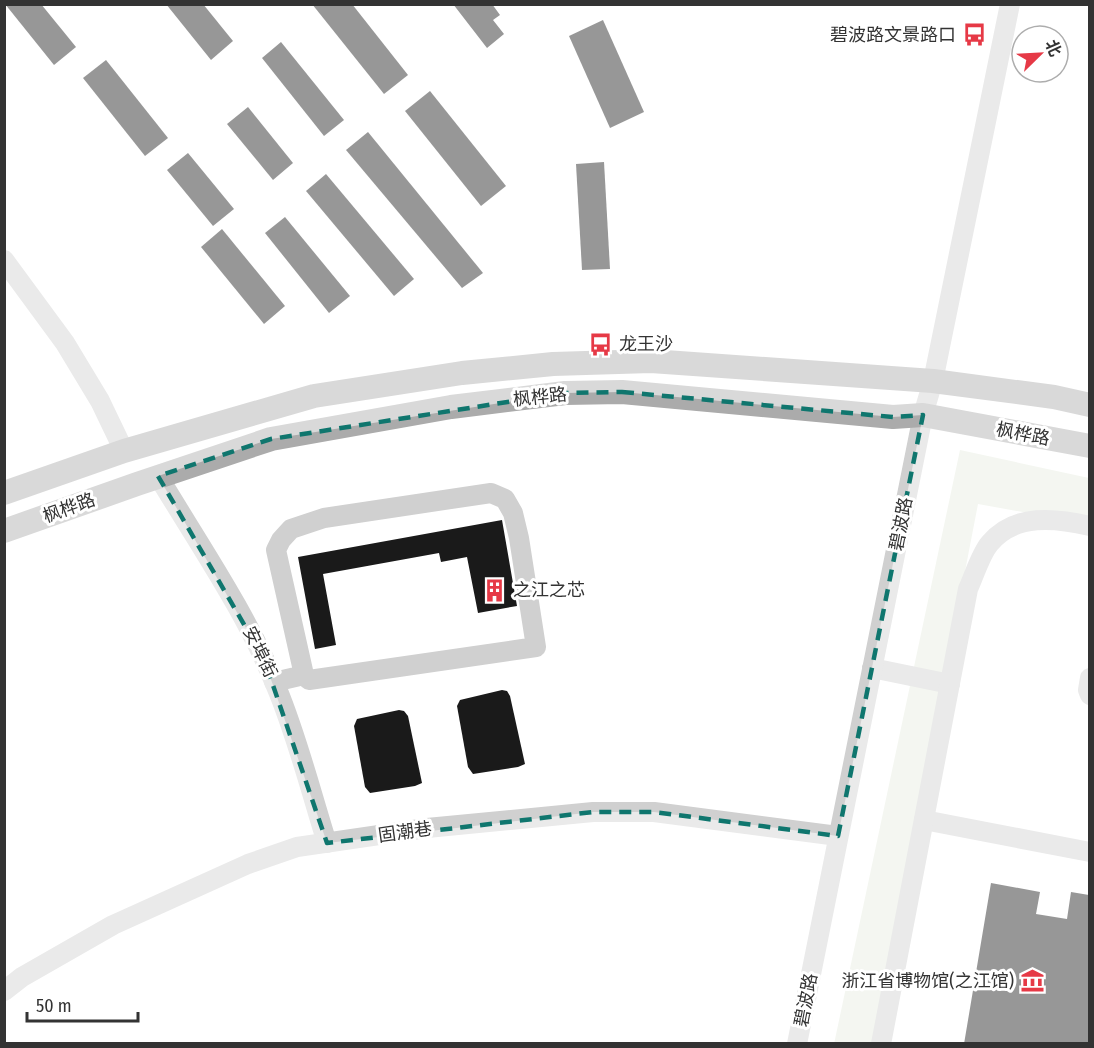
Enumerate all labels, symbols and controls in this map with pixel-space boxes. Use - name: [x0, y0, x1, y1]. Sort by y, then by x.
- bus stop icon: 碧波路文景路口: [961, 22, 987, 48]
- place label: 碧波路文景路口: [830, 24, 956, 46]
- north arrow: [1010, 24, 1070, 84]
- text: 北: [1041, 37, 1065, 59]
- bus stop icon: 龙王沙: [588, 331, 614, 357]
- place label: 龙王沙: [619, 333, 673, 355]
- street label: 枫桦路: [512, 383, 568, 411]
- street label: 枫桦路: [994, 418, 1052, 450]
- street label: 枫桦路: [40, 488, 98, 528]
- street label: 碧波路: [885, 495, 917, 553]
- building icon: 之江之芯: [482, 577, 508, 603]
- place label: 之江之芯: [513, 579, 585, 601]
- street label: 安埠街: [238, 623, 282, 681]
- street label: 固潮巷: [377, 817, 433, 847]
- museum icon: 浙江省博物馆(之江馆): [1019, 968, 1045, 994]
- place label: 浙江省博物馆(之江馆): [841, 970, 1014, 992]
- street label: 碧波路: [790, 971, 822, 1029]
- scale bar: [27, 985, 138, 1023]
- text: 50 m: [36, 995, 72, 1017]

